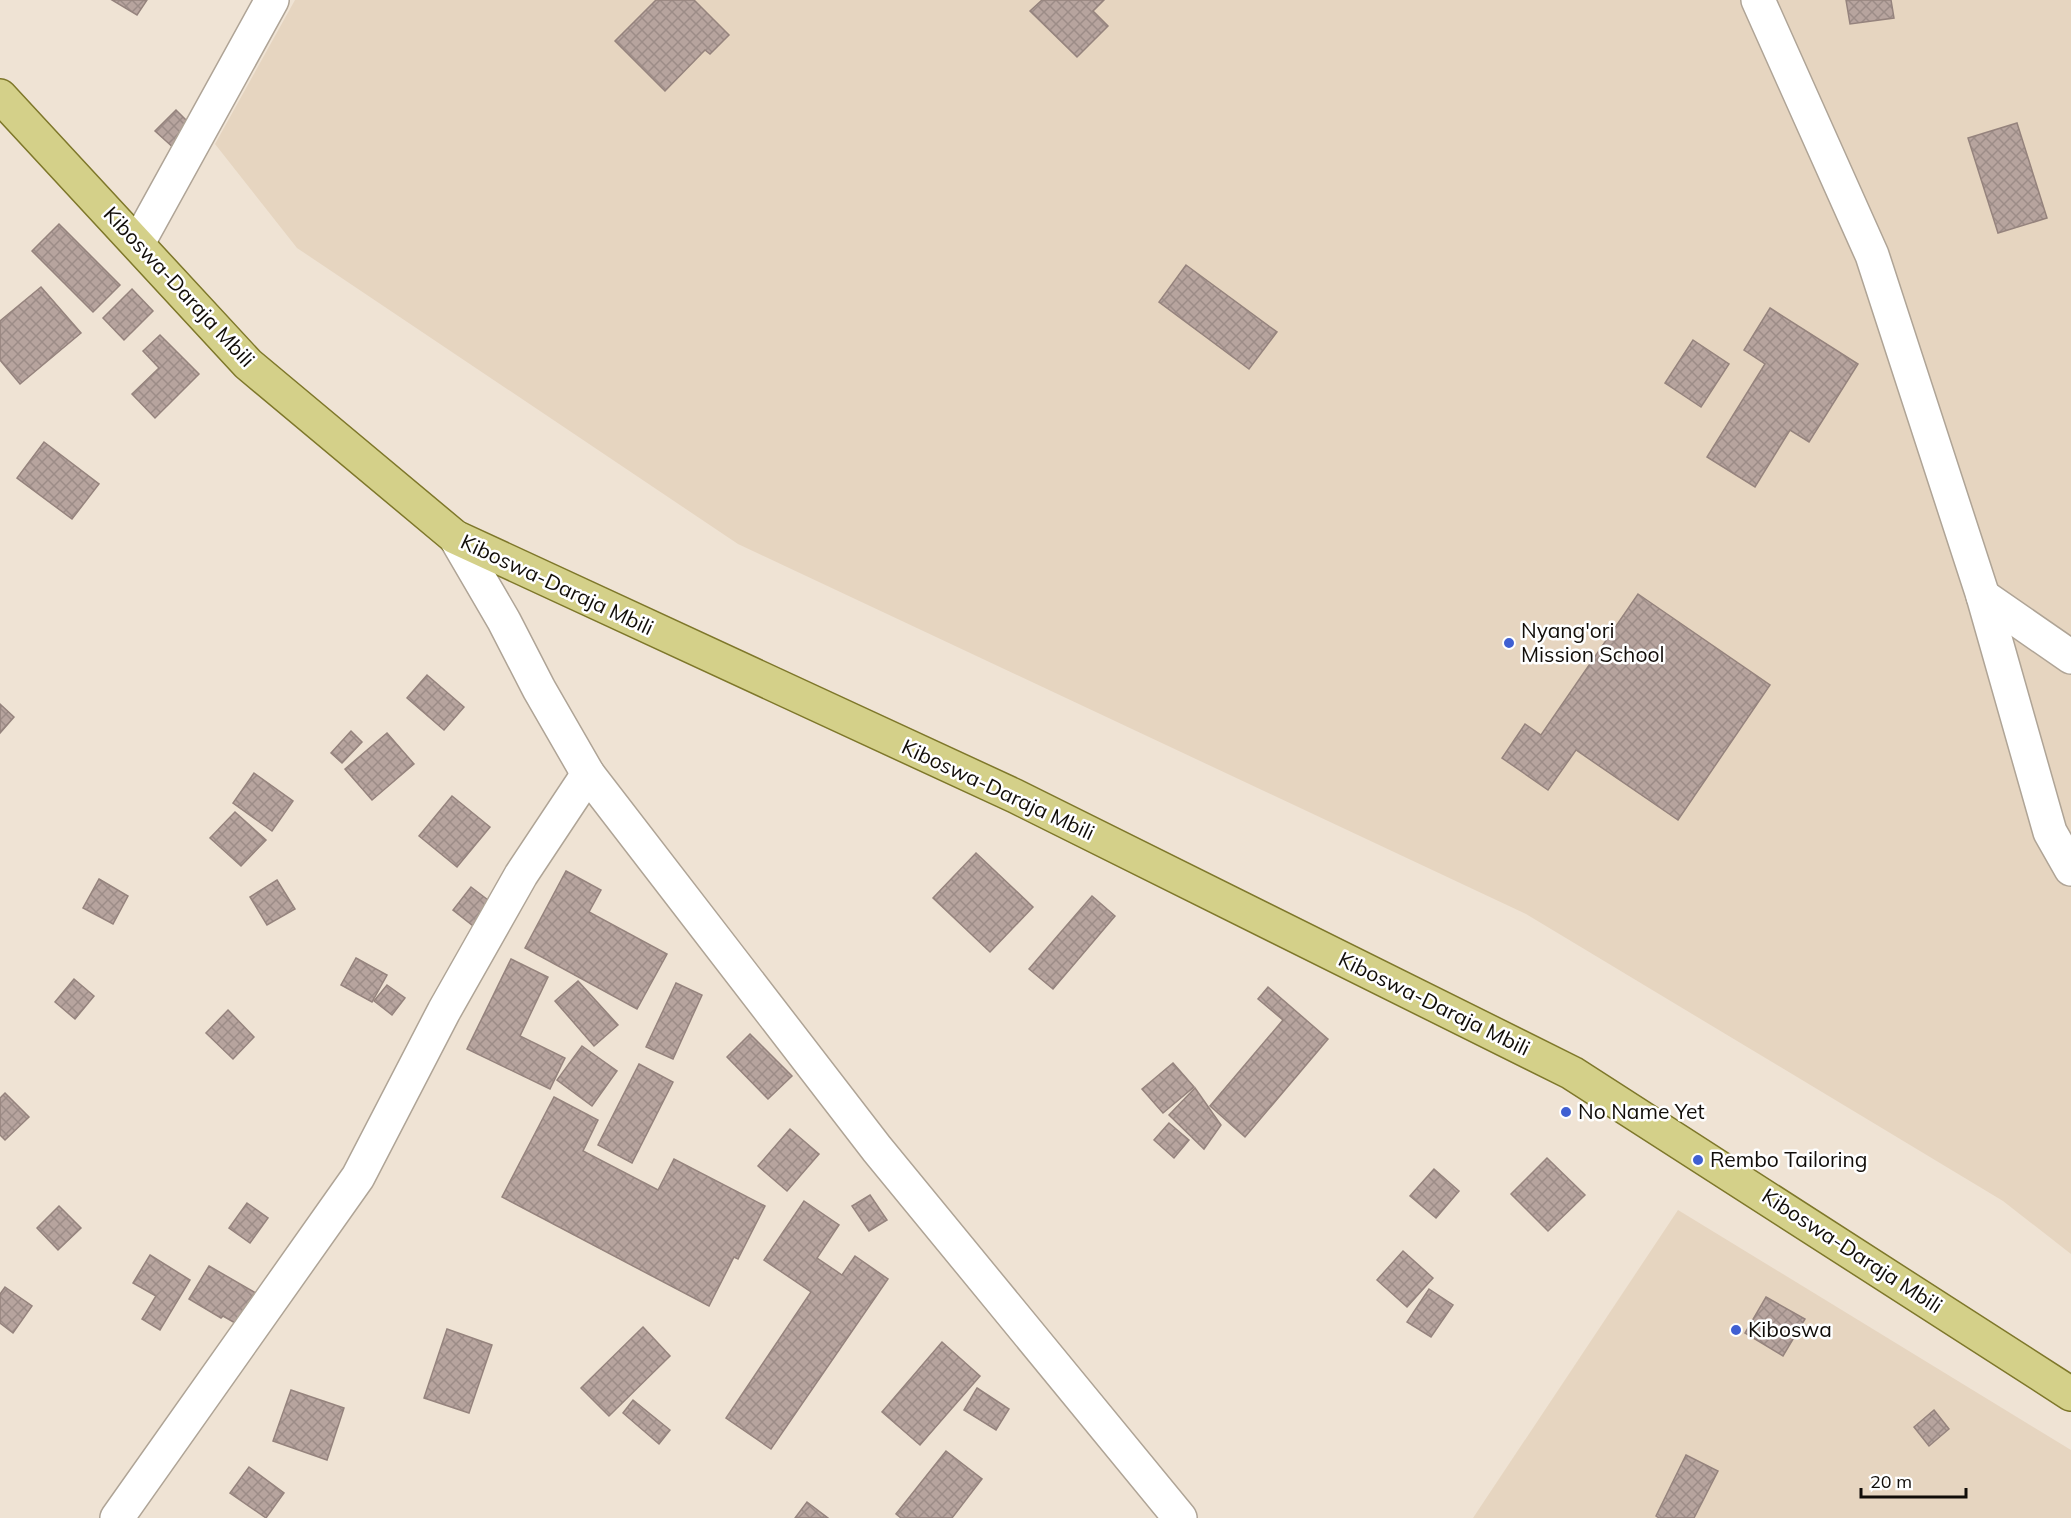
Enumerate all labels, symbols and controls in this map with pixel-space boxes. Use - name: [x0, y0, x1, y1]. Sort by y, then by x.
- street label: Kiboswa-Daraja Mbili: [99, 201, 261, 372]
- street label: Kiboswa-Daraja Mbili: [457, 528, 658, 640]
- place label: Nyang'ori Mission School: [1521, 617, 1664, 667]
- marker: Nyang'ori Mission School: [1502, 636, 1516, 650]
- street label: Kiboswa-Daraja Mbili: [898, 733, 1099, 845]
- street label: Kiboswa-Daraja Mbili: [1334, 945, 1534, 1061]
- place label: No Name Yet: [1578, 1098, 1705, 1124]
- marker: No Name Yet: [1559, 1105, 1573, 1119]
- place label: Rembo Tailoring: [1710, 1146, 1867, 1172]
- marker: Rembo Tailoring: [1691, 1153, 1705, 1167]
- street label: Kiboswa-Daraja Mbili: [1757, 1182, 1948, 1318]
- place label: Kiboswa: [1748, 1316, 1832, 1342]
- marker: Kiboswa: [1729, 1323, 1743, 1337]
- scale bar: [1861, 1461, 1966, 1499]
- text: 20 m: [1870, 1470, 1912, 1493]

